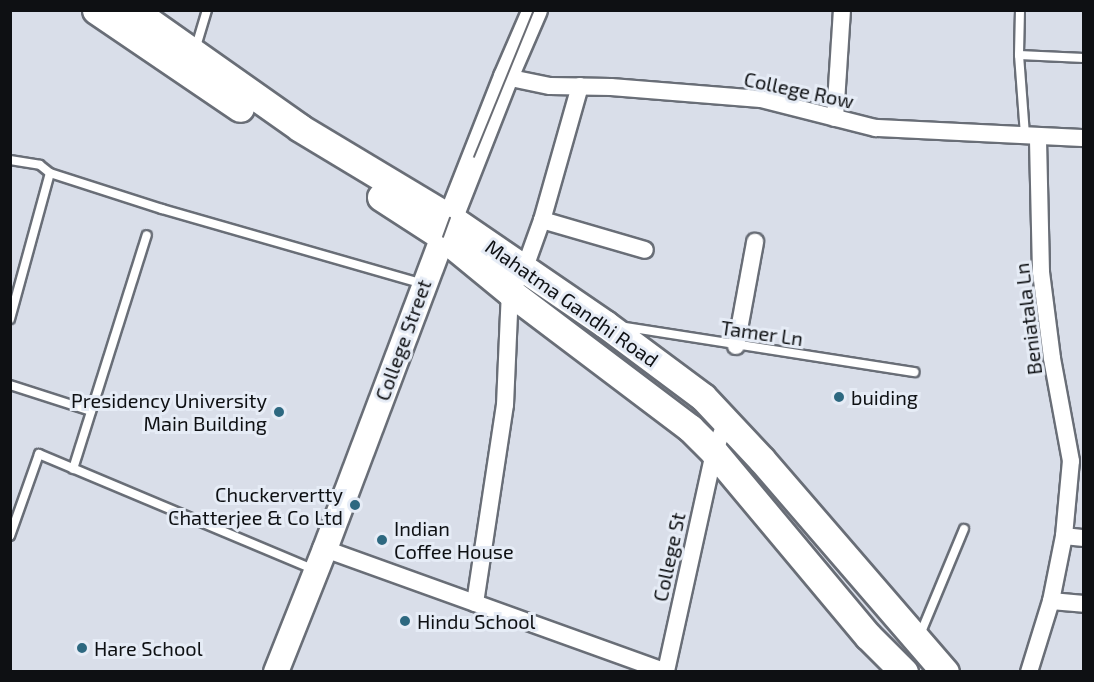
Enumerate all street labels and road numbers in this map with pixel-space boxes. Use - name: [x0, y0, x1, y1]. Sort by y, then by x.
- street label: College Row: [742, 67, 856, 113]
- street label: Mahatma Gandhi Road: [481, 234, 663, 372]
- street label: Beniatala Ln: [1009, 262, 1047, 376]
- street label: College Street: [370, 276, 436, 404]
- street label: Tamer Ln: [719, 315, 805, 351]
- street label: College St: [648, 510, 690, 604]

